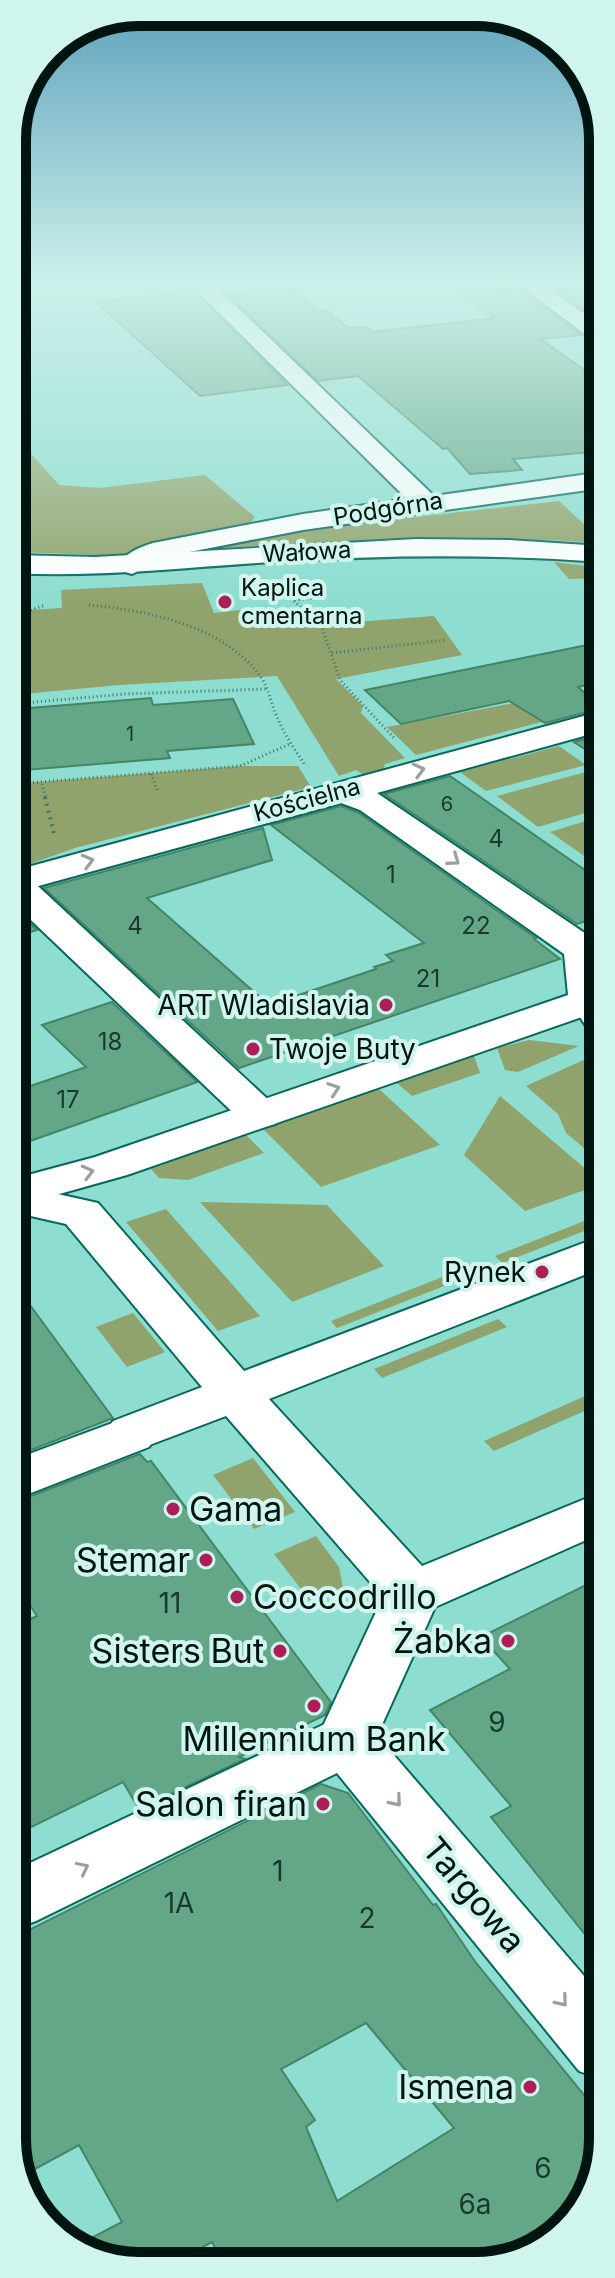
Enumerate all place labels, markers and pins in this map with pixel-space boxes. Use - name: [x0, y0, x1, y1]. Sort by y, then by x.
- place label: Kaplica cmentarna: [241, 573, 362, 630]
- marker: Kaplica cmentarna: [216, 593, 234, 611]
- place label: ART Wladislavia: [158, 988, 370, 1022]
- marker: ART Wladislavia: [377, 996, 395, 1014]
- place label: Twoje Buty: [269, 1032, 416, 1066]
- marker: Twoje Buty: [244, 1040, 262, 1058]
- place label: Rynek: [444, 1255, 526, 1289]
- marker: Rynek: [533, 1263, 551, 1281]
- place label: Gama: [189, 1488, 282, 1529]
- marker: Gama: [164, 1500, 182, 1518]
- place label: Stemar: [76, 1539, 190, 1580]
- marker: Stemar: [197, 1551, 215, 1569]
- place label: Coccodrillo: [253, 1576, 437, 1617]
- marker: Coccodrillo: [228, 1588, 246, 1606]
- place label: Żabka: [393, 1620, 492, 1661]
- place label: Sisters But: [92, 1630, 264, 1671]
- marker: Żabka: [499, 1632, 517, 1650]
- marker: Sisters But: [271, 1642, 289, 1660]
- marker: Millennium Bank: [305, 1697, 323, 1715]
- place label: Millennium Bank: [182, 1718, 446, 1759]
- place label: Salon firan: [135, 1783, 307, 1824]
- marker: Salon firan: [314, 1795, 332, 1813]
- place label: Ismena: [398, 2066, 514, 2107]
- marker: Ismena: [521, 2078, 539, 2096]

